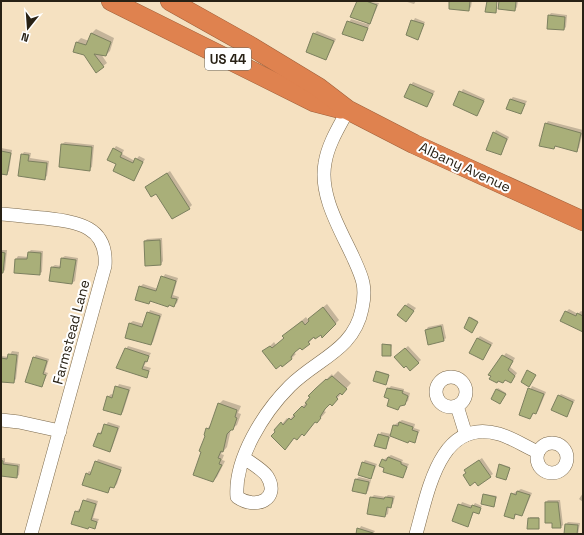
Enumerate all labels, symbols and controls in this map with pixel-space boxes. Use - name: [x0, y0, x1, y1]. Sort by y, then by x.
- north arrow: [8, 8, 48, 48]
- text: N: [20, 30, 31, 45]
- road number: US 44: [205, 48, 251, 70]
- street label: Albany Avenue: [416, 138, 514, 196]
- street label: Farmstead Lane: [48, 278, 94, 386]

